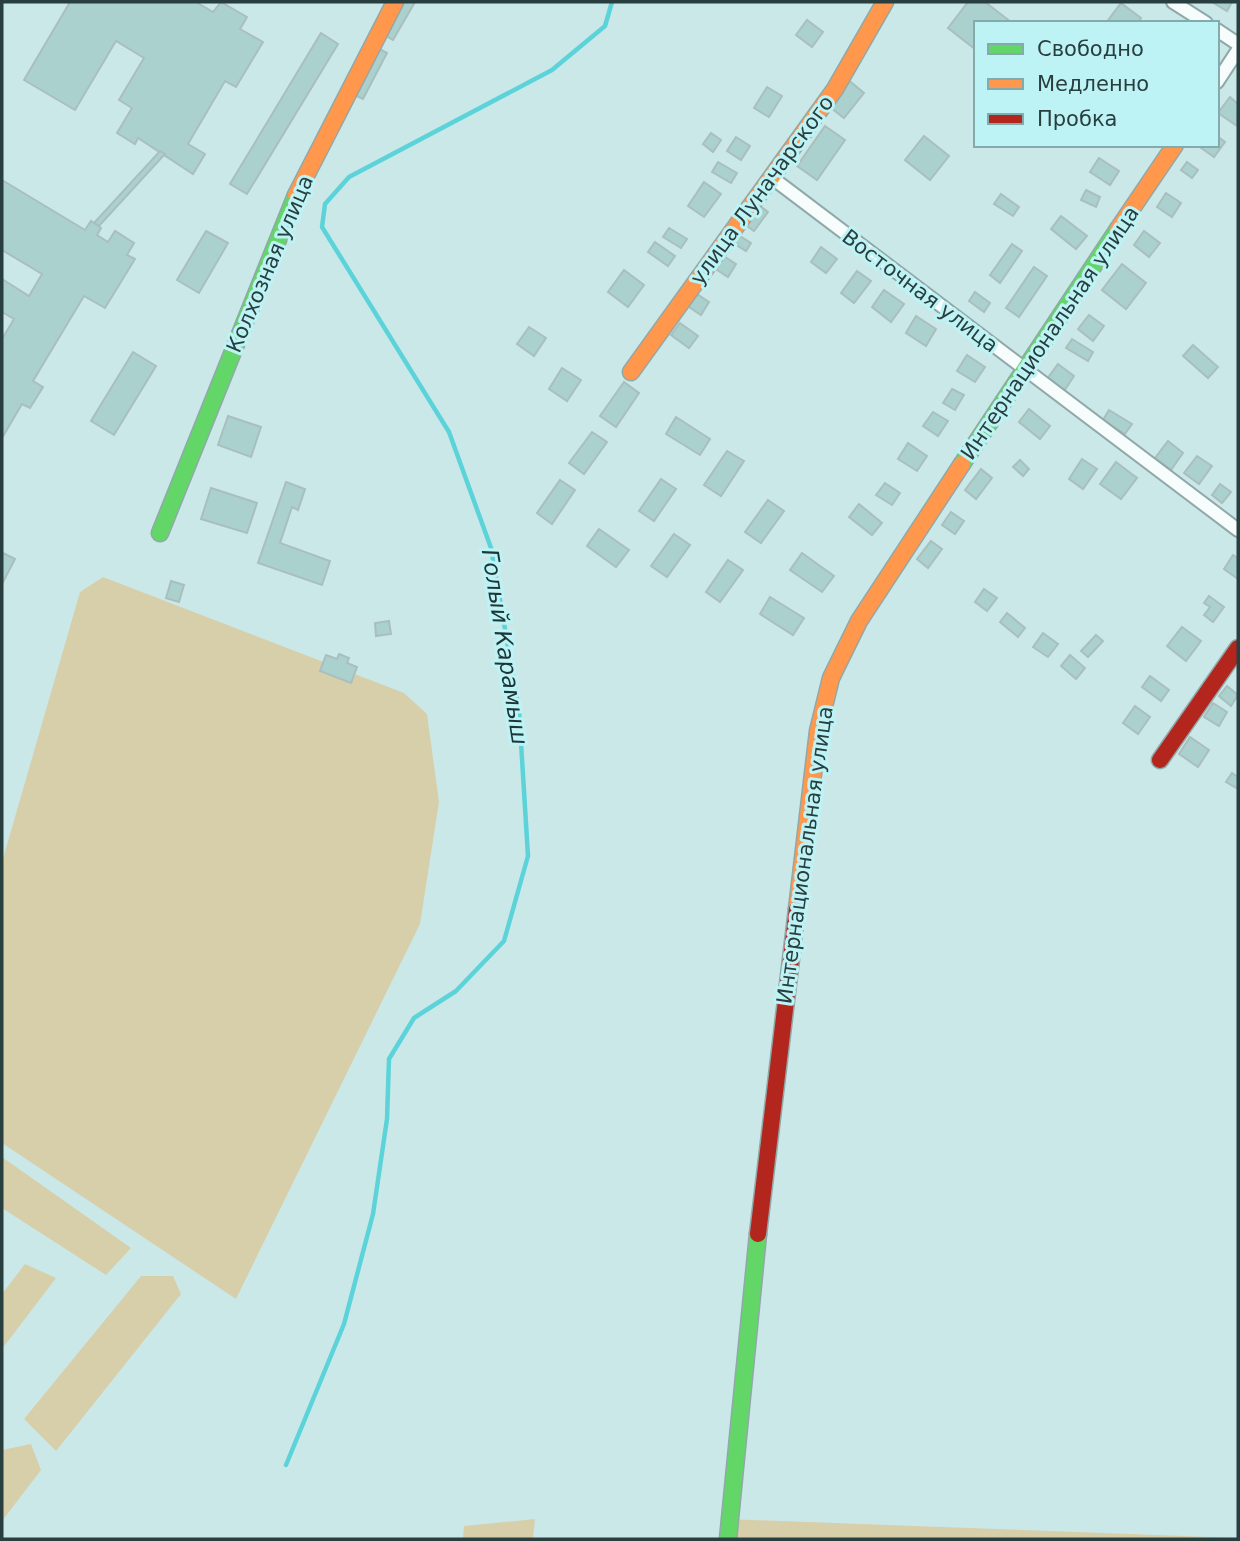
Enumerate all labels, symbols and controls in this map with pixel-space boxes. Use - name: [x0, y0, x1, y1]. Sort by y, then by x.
- legend: [974, 21, 1219, 147]
- text: Свободно: [1037, 37, 1144, 61]
- text: Медленно: [1037, 72, 1149, 96]
- street label: улица Луначарского: [685, 91, 839, 289]
- text: Пробка: [1037, 107, 1117, 131]
- street label: Колхозная улица: [222, 172, 318, 356]
- street label: Интернациональная улица: [956, 202, 1144, 464]
- street label: Восточная улица: [837, 225, 1003, 357]
- water label: Голый Карамыш: [477, 547, 533, 747]
- street label: Интернациональная улица: [772, 705, 838, 1005]

